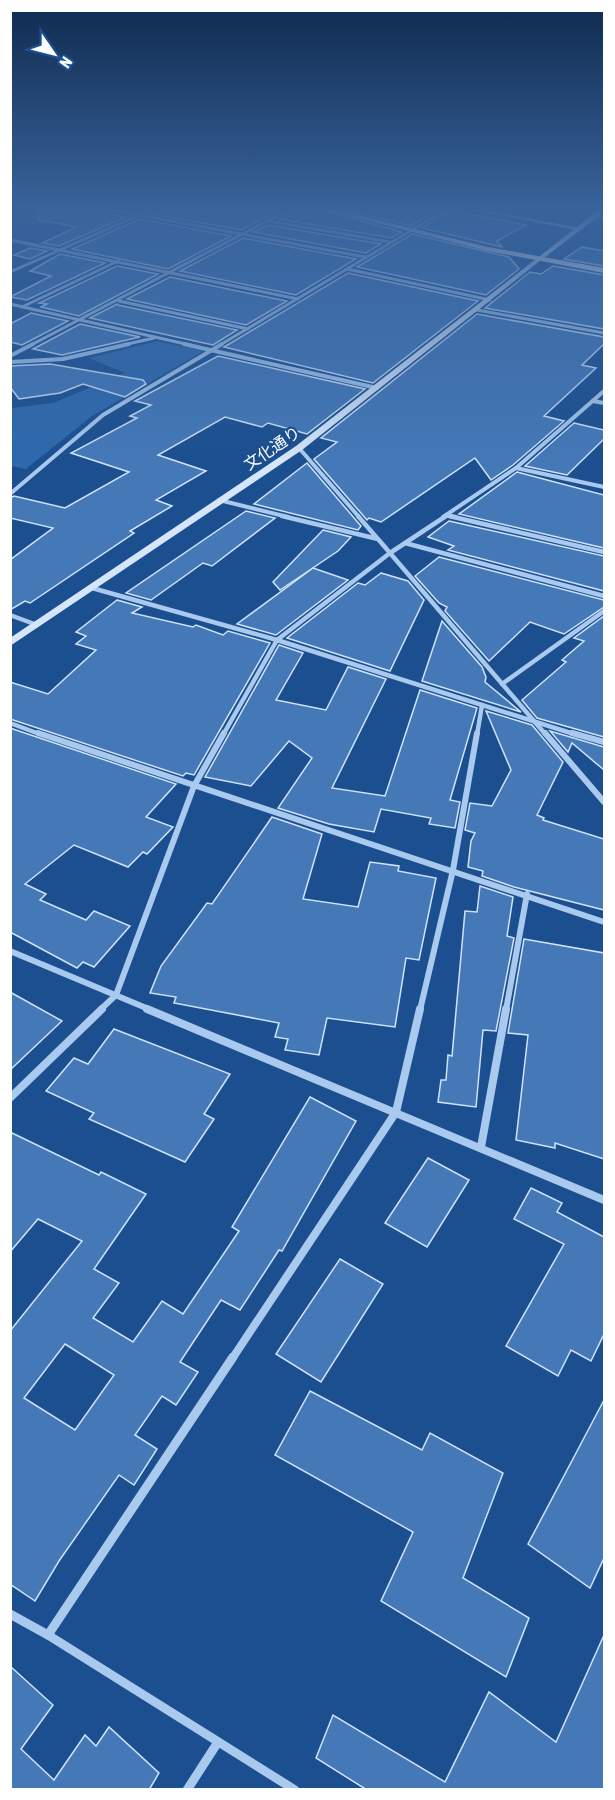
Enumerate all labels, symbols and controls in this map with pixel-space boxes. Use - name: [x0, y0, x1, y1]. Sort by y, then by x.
- north arrow: [24, 24, 84, 84]
- text: N: [56, 54, 76, 72]
- street label: 文化通り: [240, 423, 304, 473]

